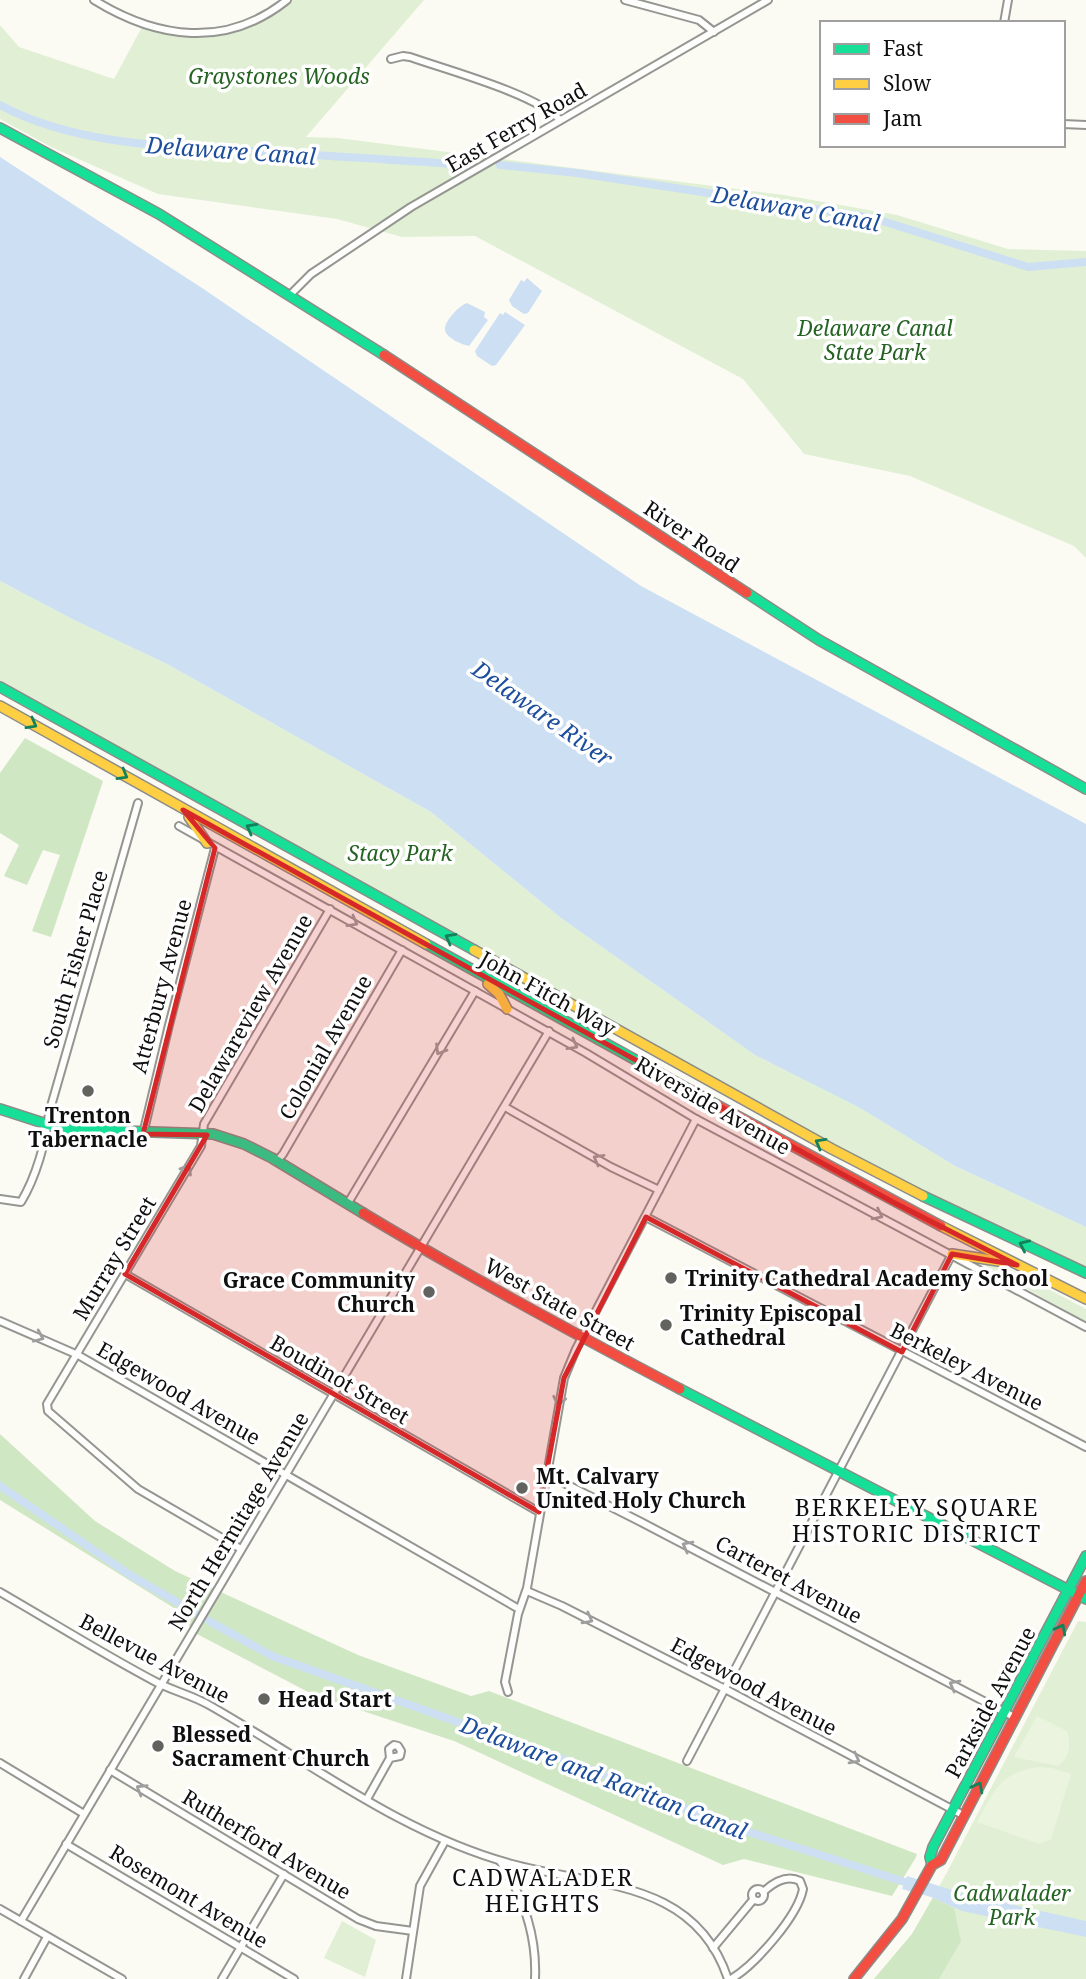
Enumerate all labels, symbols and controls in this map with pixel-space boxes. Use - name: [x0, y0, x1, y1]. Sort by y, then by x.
- legend: [820, 21, 1065, 147]
- text: Fast: [883, 34, 923, 62]
- park label: Graystones Woods: [188, 62, 370, 90]
- text: Slow: [883, 69, 932, 97]
- street label: East Ferry Road: [441, 75, 591, 179]
- text: Jam: [882, 104, 922, 132]
- water label: Delaware Canal: [144, 128, 317, 172]
- water label: Delaware Canal: [709, 177, 882, 239]
- park label: Delaware Canal State Park: [796, 314, 953, 366]
- street label: River Road: [639, 494, 745, 578]
- water label: Delaware River: [465, 652, 620, 774]
- one-way arrow: [25, 716, 37, 729]
- one-way arrow: [116, 767, 128, 780]
- one-way arrow: [245, 823, 258, 836]
- park label: Stacy Park: [347, 839, 454, 867]
- street label: South Fisher Place: [36, 867, 114, 1051]
- street label: Atterbury Avenue: [124, 896, 198, 1076]
- street label: Delawareview Avenue: [182, 909, 318, 1117]
- one-way arrow: [346, 914, 358, 927]
- one-way arrow: [444, 933, 457, 946]
- street label: John Fitch Way: [474, 944, 621, 1042]
- street label: Colonial Avenue: [272, 970, 378, 1124]
- one-way arrow: [566, 1037, 578, 1050]
- one-way arrow: [436, 1042, 449, 1055]
- street label: Riverside Avenue: [630, 1049, 796, 1161]
- marker: Trenton Tabernacle: [80, 1083, 96, 1099]
- place label: Trenton Tabernacle: [28, 1101, 148, 1153]
- one-way arrow: [815, 1138, 828, 1151]
- one-way arrow: [592, 1154, 605, 1167]
- one-way arrow: [179, 1164, 192, 1177]
- street label: Murray Street: [66, 1191, 162, 1325]
- one-way arrow: [871, 1207, 884, 1221]
- one-way arrow: [1019, 1239, 1031, 1253]
- street label: West State Street: [480, 1251, 640, 1357]
- place label: Trinity Cathedral Academy School: [685, 1264, 1049, 1292]
- place label: Grace Community Church: [223, 1266, 416, 1318]
- marker: Trinity Cathedral Academy School: [663, 1270, 679, 1286]
- marker: Grace Community Church: [421, 1284, 437, 1300]
- place label: Trinity Episcopal Cathedral: [680, 1299, 862, 1351]
- street label: Berkeley Avenue: [886, 1315, 1048, 1417]
- marker: Trinity Episcopal Cathedral: [658, 1317, 674, 1333]
- street label: Boudinot Street: [265, 1328, 415, 1430]
- one-way arrow: [32, 1329, 44, 1343]
- street label: Edgewood Avenue: [92, 1335, 266, 1451]
- one-way arrow: [552, 1395, 567, 1407]
- street label: North Hermitage Avenue: [161, 1406, 315, 1636]
- place label: Mt. Calvary United Holy Church: [536, 1462, 746, 1514]
- marker: Mt. Calvary United Holy Church: [514, 1480, 530, 1496]
- district label: BERKELEY SQUARE HISTORIC DISTRICT: [792, 1491, 1042, 1549]
- street label: Carteret Avenue: [711, 1529, 867, 1629]
- one-way arrow: [682, 1541, 694, 1554]
- street label: Bellevue Avenue: [75, 1607, 235, 1709]
- one-way arrow: [581, 1611, 594, 1625]
- street label: Parkside Avenue: [938, 1621, 1042, 1783]
- one-way arrow: [1052, 1624, 1066, 1636]
- street label: Edgewood Avenue: [666, 1630, 842, 1742]
- one-way arrow: [949, 1680, 961, 1694]
- place label: Head Start: [278, 1685, 392, 1713]
- marker: Head Start: [256, 1691, 272, 1707]
- water label: Delaware and Raritan Canal: [455, 1707, 752, 1846]
- place label: Blessed Sacrament Church: [172, 1720, 370, 1772]
- marker: Blessed Sacrament Church: [150, 1738, 166, 1754]
- one-way arrow: [848, 1750, 860, 1764]
- one-way arrow: [970, 1782, 983, 1794]
- street label: Rutherford Avenue: [177, 1783, 357, 1905]
- one-way arrow: [136, 1784, 149, 1797]
- street label: Rosemont Avenue: [105, 1838, 273, 1954]
- district label: CADWALADER HEIGHTS: [452, 1861, 634, 1919]
- park label: Cadwalader Park: [953, 1879, 1071, 1931]

